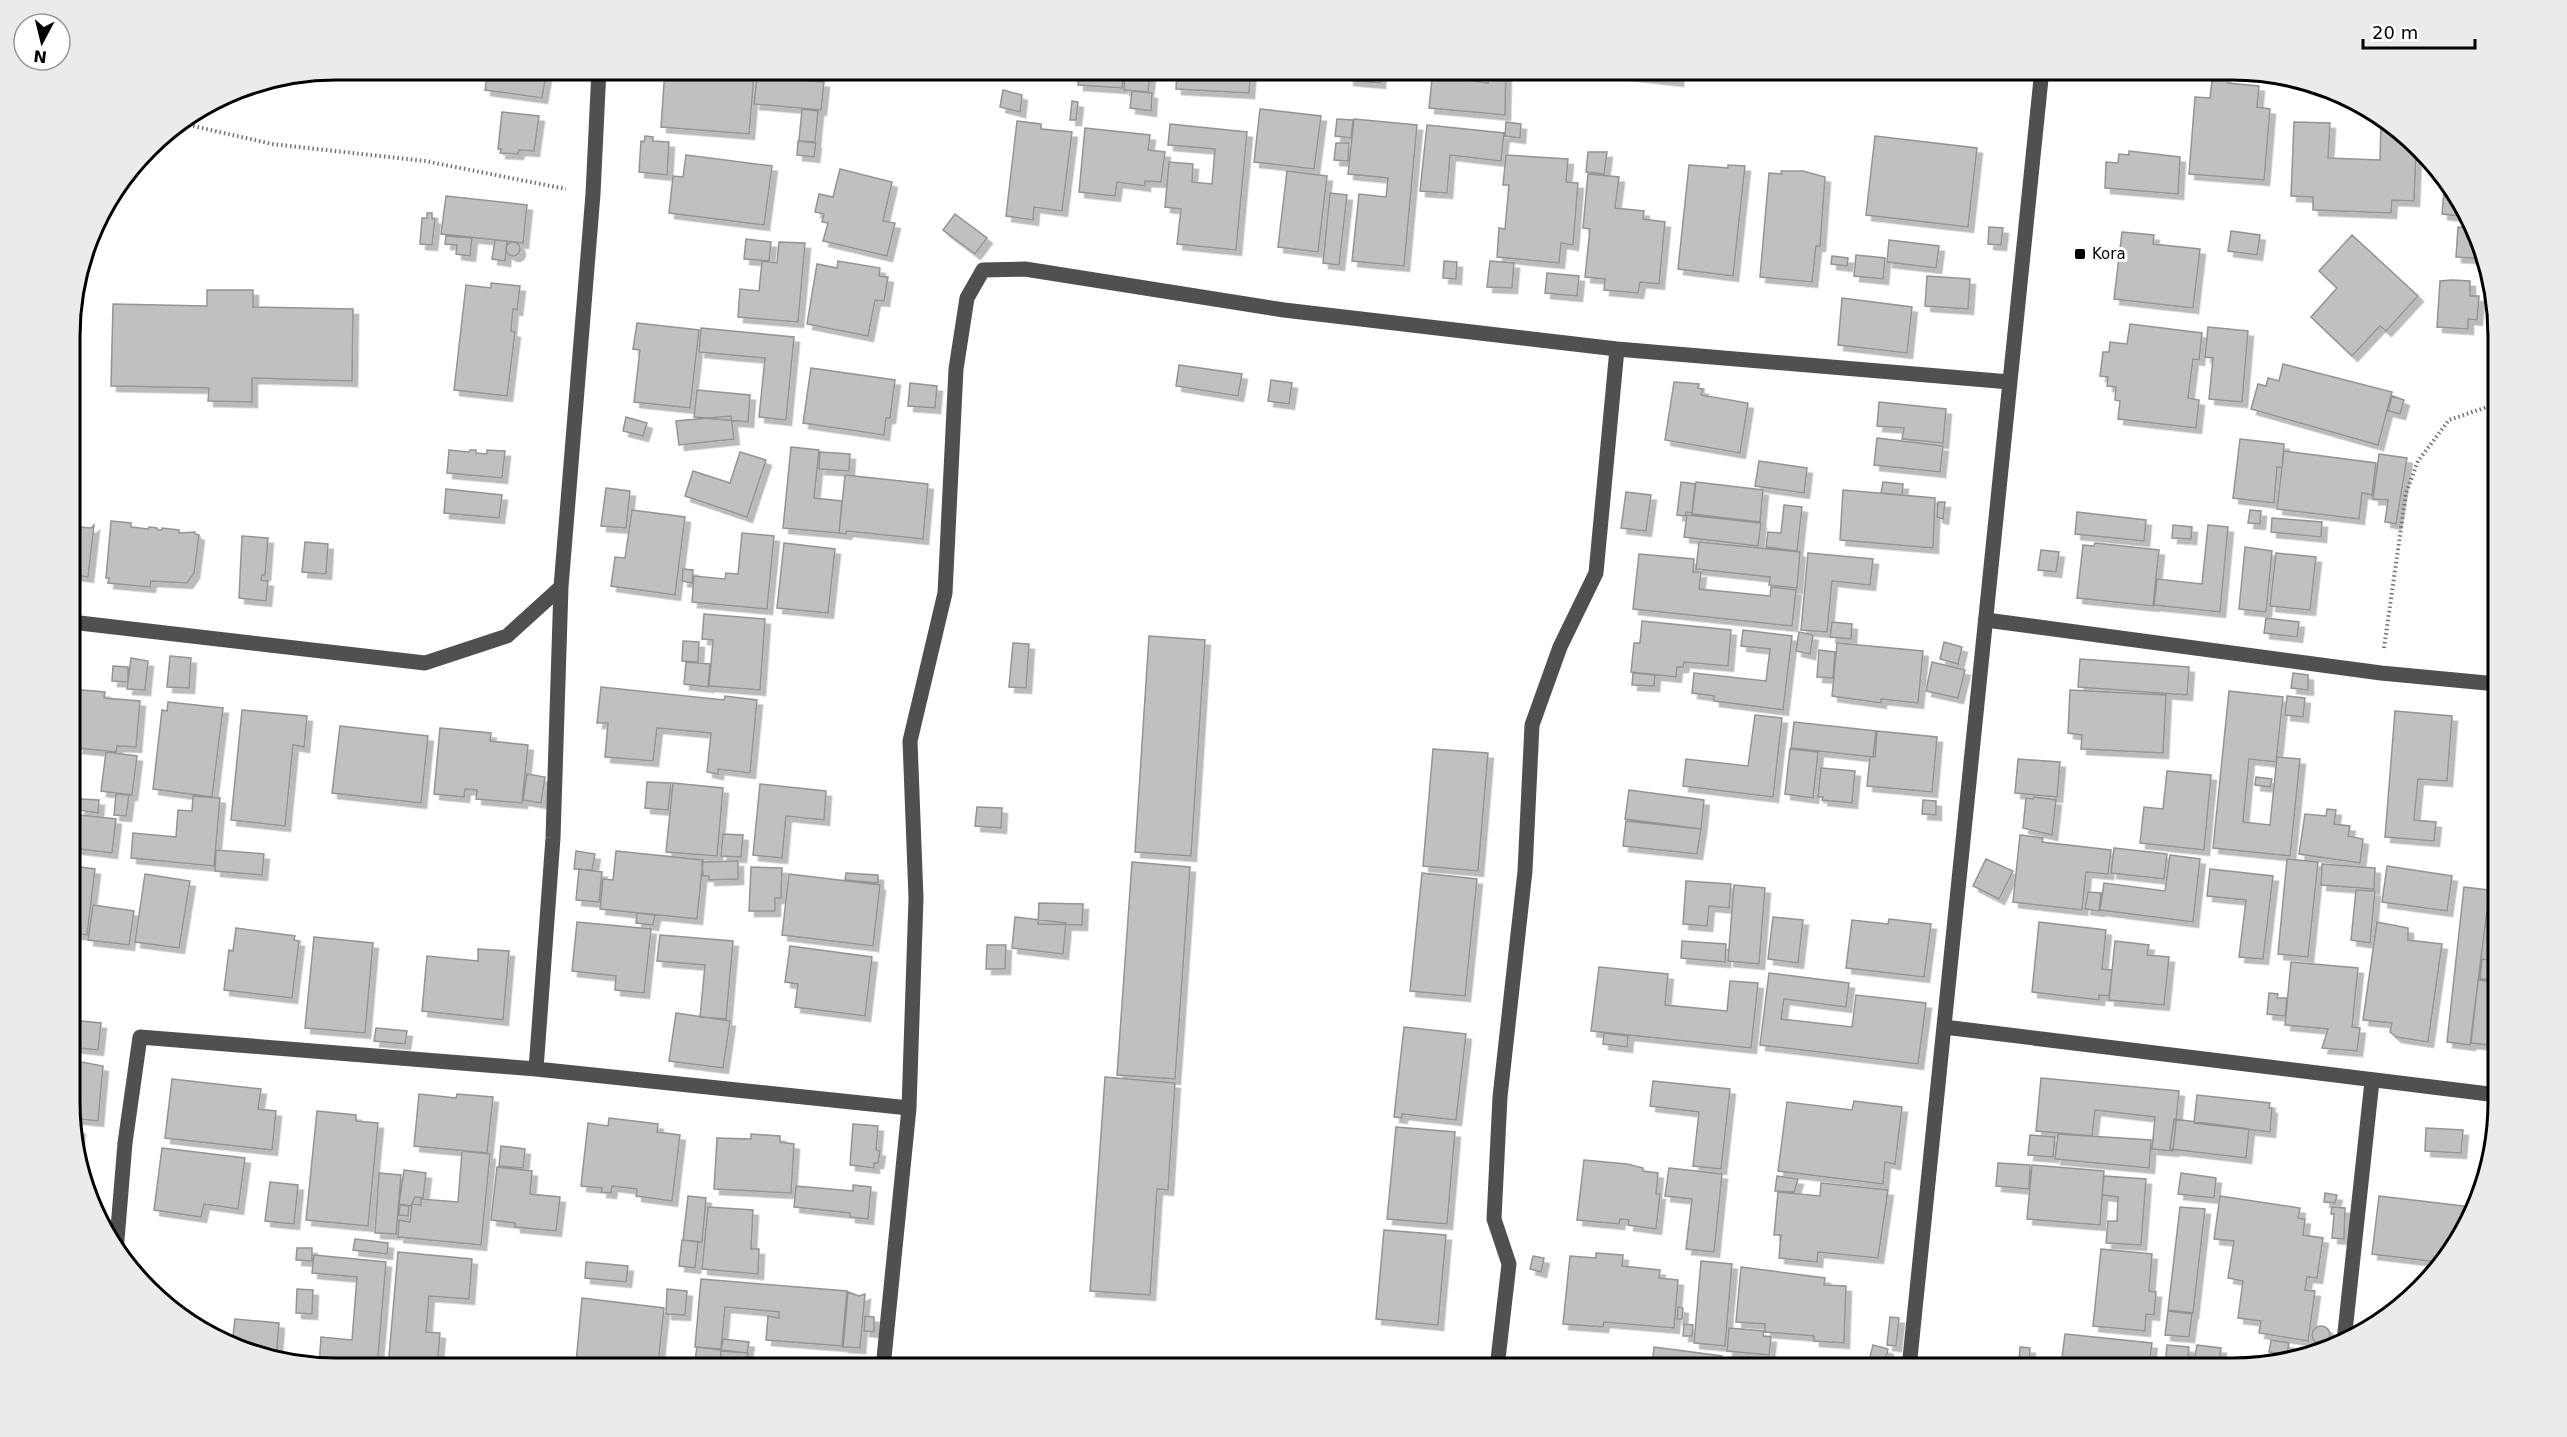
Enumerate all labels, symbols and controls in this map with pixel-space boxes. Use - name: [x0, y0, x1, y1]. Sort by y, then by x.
- north arrow: [12, 12, 72, 72]
- scale bar: [2363, 12, 2476, 50]
- text: 20 m: [2372, 22, 2418, 43]
- text: N: [32, 46, 48, 67]
- place label: Kora: [2092, 245, 2126, 263]
- marker: Kora: [2073, 247, 2087, 261]

